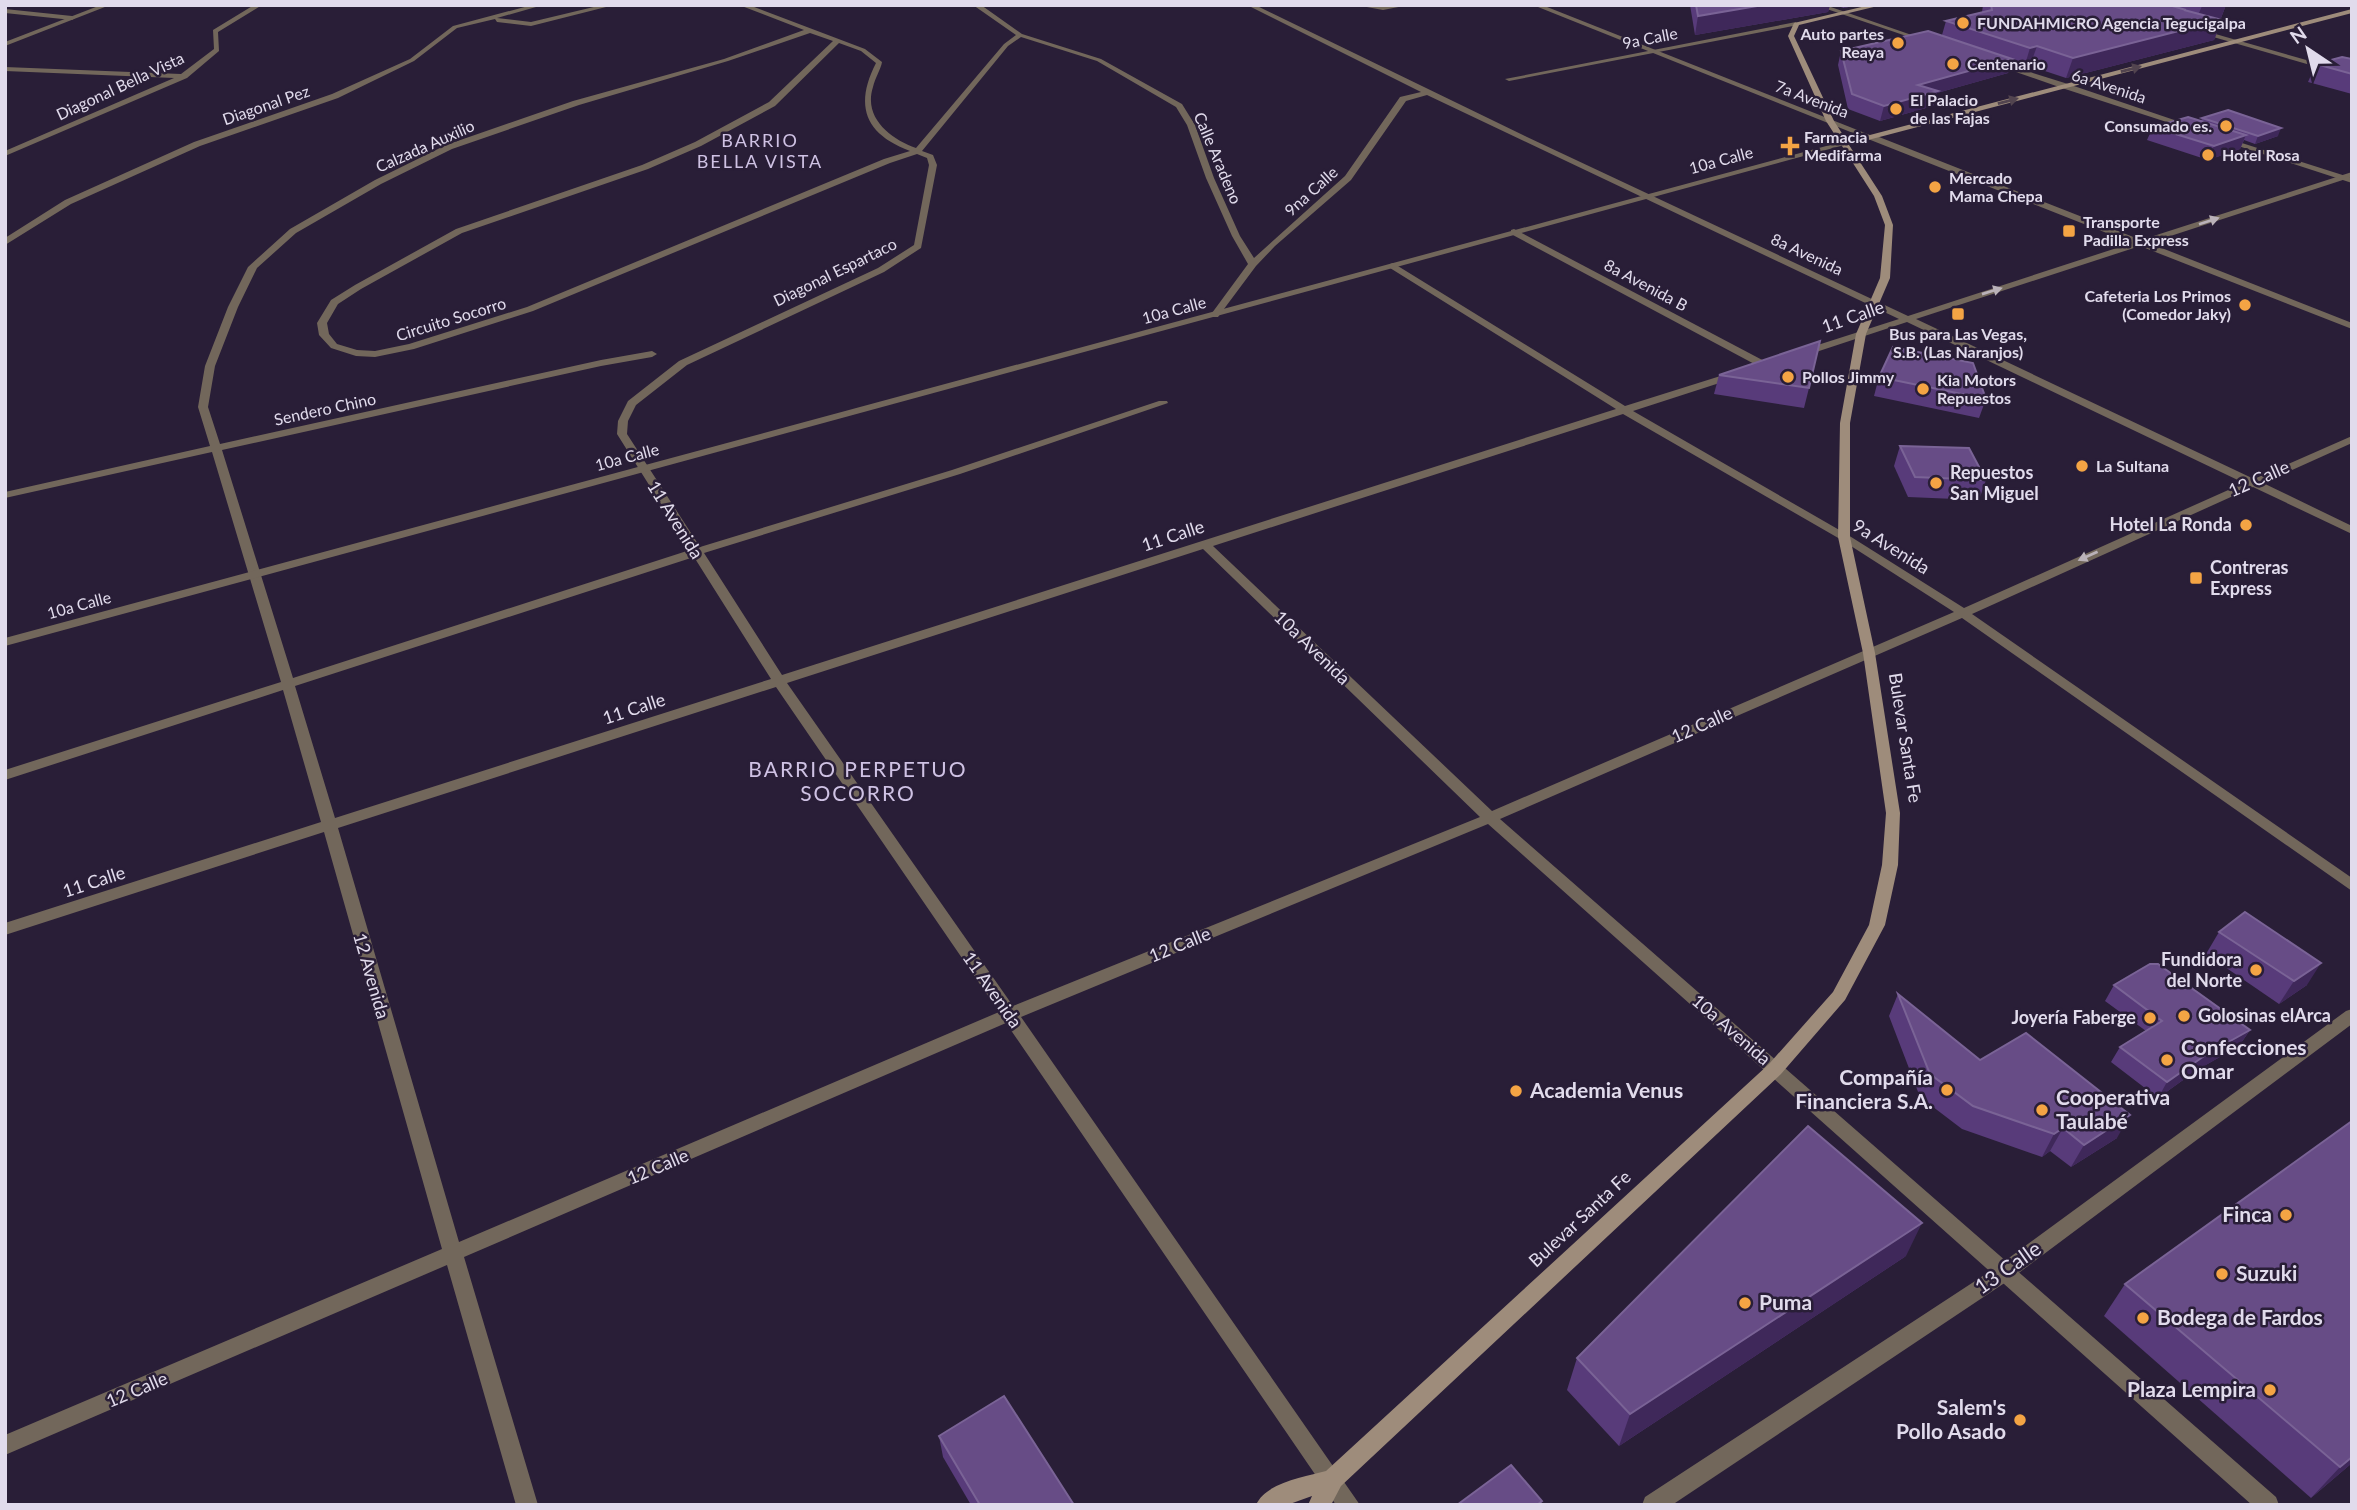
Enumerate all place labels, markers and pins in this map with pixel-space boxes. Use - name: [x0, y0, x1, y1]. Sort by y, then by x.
- place label: FUNDAHMICRO Agencia Tegucigalpa: [1977, 13, 2246, 32]
- marker: FUNDAHMICRO Agencia Tegucigalpa: [1955, 15, 1971, 31]
- place label: Auto partes Reaya: [1799, 24, 1884, 61]
- marker: Auto partes Reaya: [1890, 35, 1906, 51]
- place label: Centenario: [1967, 54, 2046, 73]
- marker: Centenario: [1945, 56, 1961, 72]
- place label: El Palacio de las Fajas: [1910, 90, 1990, 127]
- marker: El Palacio de las Fajas: [1888, 101, 1904, 117]
- place label: Consumado es.: [2104, 116, 2212, 135]
- marker: Consumado es.: [2218, 118, 2234, 134]
- place label: Farmacia Medifarma: [1804, 127, 1882, 164]
- marker: Farmacia Medifarma: [1782, 138, 1798, 154]
- place label: Hotel Rosa: [2222, 145, 2300, 164]
- marker: Hotel Rosa: [2200, 147, 2216, 163]
- place label: Mercado Mama Chepa: [1949, 168, 2043, 205]
- marker: Mercado Mama Chepa: [1927, 179, 1943, 195]
- place label: Transporte Padilla Express: [2083, 212, 2189, 249]
- marker: Transporte Padilla Express: [2061, 223, 2077, 239]
- place label: Cafeteria Los Primos (Comedor Jaky): [2085, 286, 2231, 323]
- marker: Cafeteria Los Primos (Comedor Jaky): [2237, 297, 2253, 313]
- marker: Bus para Las Vegas, S.B. (Las Naranjos): [1950, 306, 1966, 322]
- place label: Bus para Las Vegas, S.B. (Las Naranjos): [1889, 324, 2027, 361]
- place label: Pollos Jimmy: [1802, 367, 1895, 386]
- marker: Pollos Jimmy: [1780, 369, 1796, 385]
- place label: Kia Motors Repuestos: [1937, 370, 2016, 407]
- marker: Kia Motors Repuestos: [1915, 381, 1931, 397]
- place label: La Sultana: [2096, 456, 2169, 475]
- marker: La Sultana: [2074, 458, 2090, 474]
- place label: Repuestos San Miguel: [1950, 461, 2039, 504]
- marker: Repuestos San Miguel: [1928, 475, 1944, 491]
- place label: Hotel La Ronda: [2109, 513, 2232, 535]
- marker: Hotel La Ronda: [2238, 517, 2254, 533]
- place label: Contreras Express: [2210, 556, 2289, 599]
- marker: Contreras Express: [2188, 570, 2204, 586]
- place label: Fundidora del Norte: [2161, 948, 2242, 991]
- marker: Fundidora del Norte: [2248, 962, 2264, 978]
- place label: Golosinas elArca: [2198, 1004, 2331, 1026]
- place label: Joyería Faberge: [2011, 1006, 2136, 1028]
- marker: Golosinas elArca: [2176, 1008, 2192, 1024]
- marker: Joyería Faberge: [2142, 1010, 2158, 1026]
- place label: Confecciones Omar: [2181, 1034, 2307, 1083]
- marker: Confecciones Omar: [2159, 1052, 2175, 1068]
- place label: Compañía Financiera S.A.: [1795, 1064, 1933, 1113]
- place label: Academia Venus: [1529, 1077, 1683, 1102]
- marker: Compañía Financiera S.A.: [1939, 1082, 1955, 1098]
- marker: Academia Venus: [1508, 1083, 1524, 1099]
- place label: Cooperativa Taulabé: [2056, 1084, 2170, 1133]
- marker: Cooperativa Taulabé: [2034, 1102, 2050, 1118]
- place label: Finca: [2222, 1201, 2272, 1226]
- marker: Finca: [2278, 1207, 2294, 1223]
- place label: Suzuki: [2236, 1260, 2297, 1285]
- marker: Suzuki: [2214, 1266, 2230, 1282]
- place label: Puma: [1759, 1289, 1812, 1314]
- marker: Puma: [1737, 1295, 1753, 1311]
- place label: Bodega de Fardos: [2157, 1304, 2323, 1329]
- marker: Bodega de Fardos: [2135, 1310, 2151, 1326]
- place label: Plaza Lempira: [2127, 1376, 2256, 1401]
- marker: Plaza Lempira: [2262, 1382, 2278, 1398]
- place label: Salem's Pollo Asado: [1896, 1394, 2006, 1443]
- marker: Salem's Pollo Asado: [2012, 1412, 2028, 1428]

